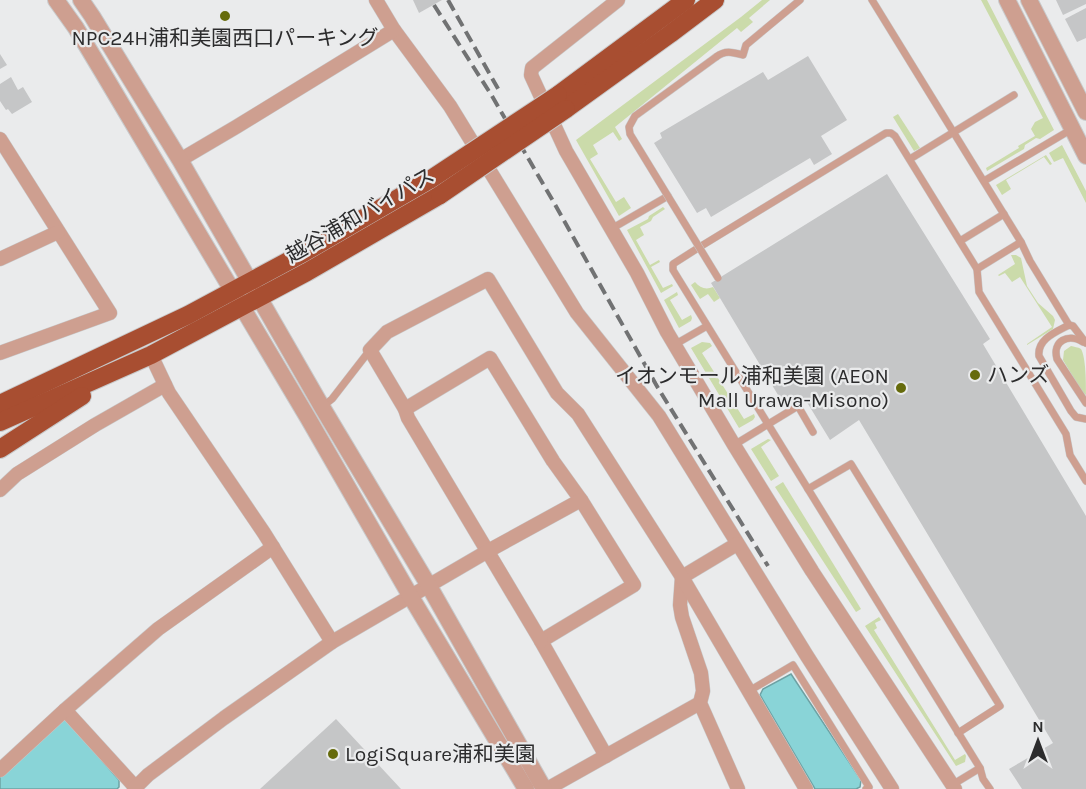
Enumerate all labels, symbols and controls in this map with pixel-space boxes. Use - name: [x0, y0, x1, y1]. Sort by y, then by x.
- marker: NPC24H浦和美園西口パーキング: [218, 9, 232, 23]
- place label: NPC24H浦和美園西口パーキング: [71, 26, 379, 50]
- street label: 越谷浦和バイパス: [281, 163, 439, 267]
- place label: ハンズ: [987, 363, 1050, 387]
- place label: イオンモール浦和美園 (AEON Mall Urawa-Misono): [615, 364, 889, 412]
- marker: ハンズ: [968, 368, 982, 382]
- marker: イオンモール浦和美園 (AEON Mall Urawa-Misono): [894, 381, 908, 395]
- north arrow: [1008, 711, 1068, 771]
- text: N: [1032, 717, 1044, 736]
- place label: LogiSquare浦和美園: [345, 742, 536, 766]
- marker: LogiSquare浦和美園: [326, 747, 340, 761]

